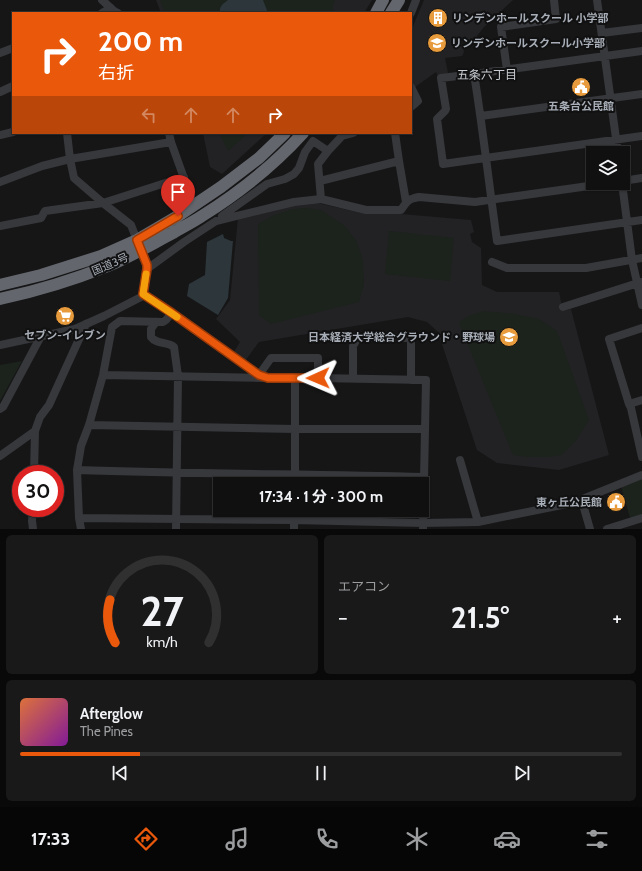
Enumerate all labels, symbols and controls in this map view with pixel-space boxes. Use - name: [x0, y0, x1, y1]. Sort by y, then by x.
- building icon: リンデンホールスクール 小学部: [427, 7, 449, 29]
- place label: リンデンホールスクール 小学部: [452, 11, 608, 25]
- text: 200 m: [98, 24, 183, 58]
- icon: right: [32, 28, 84, 80]
- school or university icon: リンデンホールスクール小学部: [426, 32, 448, 54]
- place label: リンデンホールスクール小学部: [451, 36, 605, 50]
- text: 右折: [98, 62, 134, 84]
- district label: 五条六丁目: [457, 67, 517, 82]
- public building icon: 五条台公民館: [570, 76, 592, 98]
- place label: 五条台公民館: [548, 99, 614, 113]
- icon: left: [138, 104, 160, 126]
- icon: ahead: [180, 104, 202, 126]
- icon: ahead: [222, 104, 244, 126]
- icon: right: [264, 104, 286, 126]
- map controls: [586, 146, 630, 190]
- button: layers: [586, 146, 630, 190]
- pin: [161, 175, 195, 216]
- icon: arrive: [167, 181, 189, 203]
- street label: 国道3号: [89, 250, 131, 278]
- supermarket icon: セブン-イレブン: [54, 305, 76, 327]
- school or university icon: 日本経済大学総合グラウンド・野球場: [498, 326, 520, 348]
- place label: セブン-イレブン: [24, 328, 106, 342]
- place label: 日本経済大学総合グラウンド・野球場: [308, 330, 495, 344]
- position arrow: [297, 357, 339, 399]
- speed limit sign: 30: [12, 465, 64, 517]
- text: 17:34 · 1 分 · 300 m: [259, 488, 383, 506]
- public building icon: 東ヶ丘公民館: [605, 491, 627, 513]
- place label: 東ヶ丘公民館: [536, 495, 602, 509]
- text: エアコン: [338, 578, 390, 594]
- text: 27: [140, 585, 184, 635]
- text: 21.5°: [451, 599, 509, 636]
- text: −: [338, 604, 348, 631]
- text: +: [612, 604, 622, 631]
- text: km/h: [146, 632, 178, 650]
- text: Afterglow: [80, 705, 143, 723]
- text: The Pines: [80, 723, 133, 739]
- icon: previous: [109, 762, 131, 784]
- icon: pause: [310, 762, 332, 784]
- icon: next: [511, 762, 533, 784]
- icon: directions: [132, 825, 160, 853]
- icon: music: [223, 825, 251, 853]
- icon: phone: [313, 825, 341, 853]
- icon: climate: [403, 825, 431, 853]
- icon: car: [493, 825, 521, 853]
- icon: filters: [583, 825, 611, 853]
- text: 17:33: [31, 828, 70, 850]

